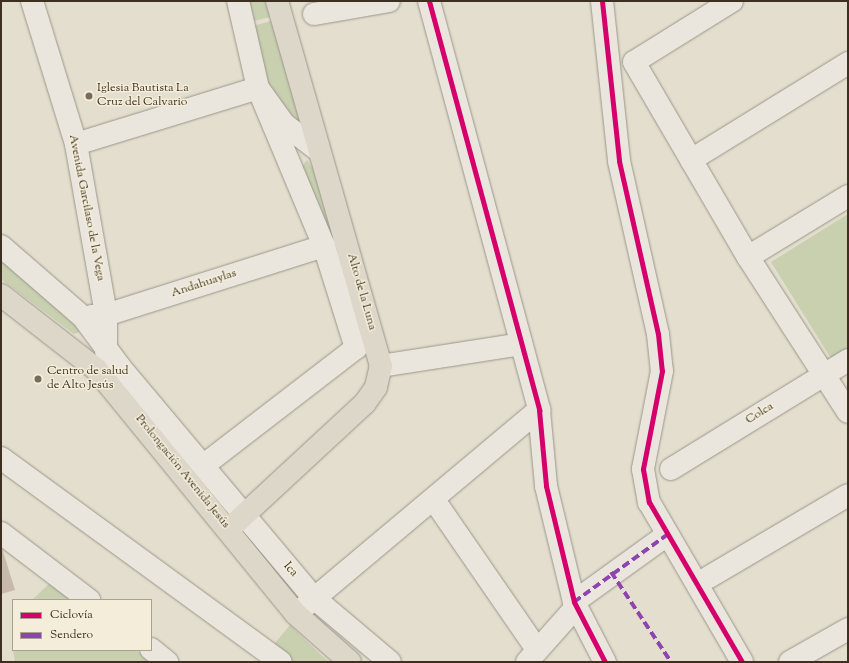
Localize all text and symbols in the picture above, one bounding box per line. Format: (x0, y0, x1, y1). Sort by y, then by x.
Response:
place label: Iglesia Bautista La Cruz del Calvario (97, 82, 189, 110)
marker: Iglesia Bautista La Cruz del Calvario (84, 91, 94, 101)
street label: Avenida Garcilaso de la Vega (65, 134, 107, 282)
street label: Alto de la Luna (343, 252, 379, 332)
street label: Andahuaylas (170, 267, 238, 301)
place label: Centro de salud de Alto Jesús (47, 365, 129, 393)
marker: Centro de salud de Alto Jesús (32, 373, 44, 385)
street label: Colca (743, 400, 777, 428)
street label: Prolongación Avenida Jesús (132, 412, 232, 532)
street label: Ica (280, 560, 300, 580)
legend (12, 599, 152, 651)
text: Ciclovía (50, 606, 93, 624)
text: Sendero (50, 626, 93, 644)

